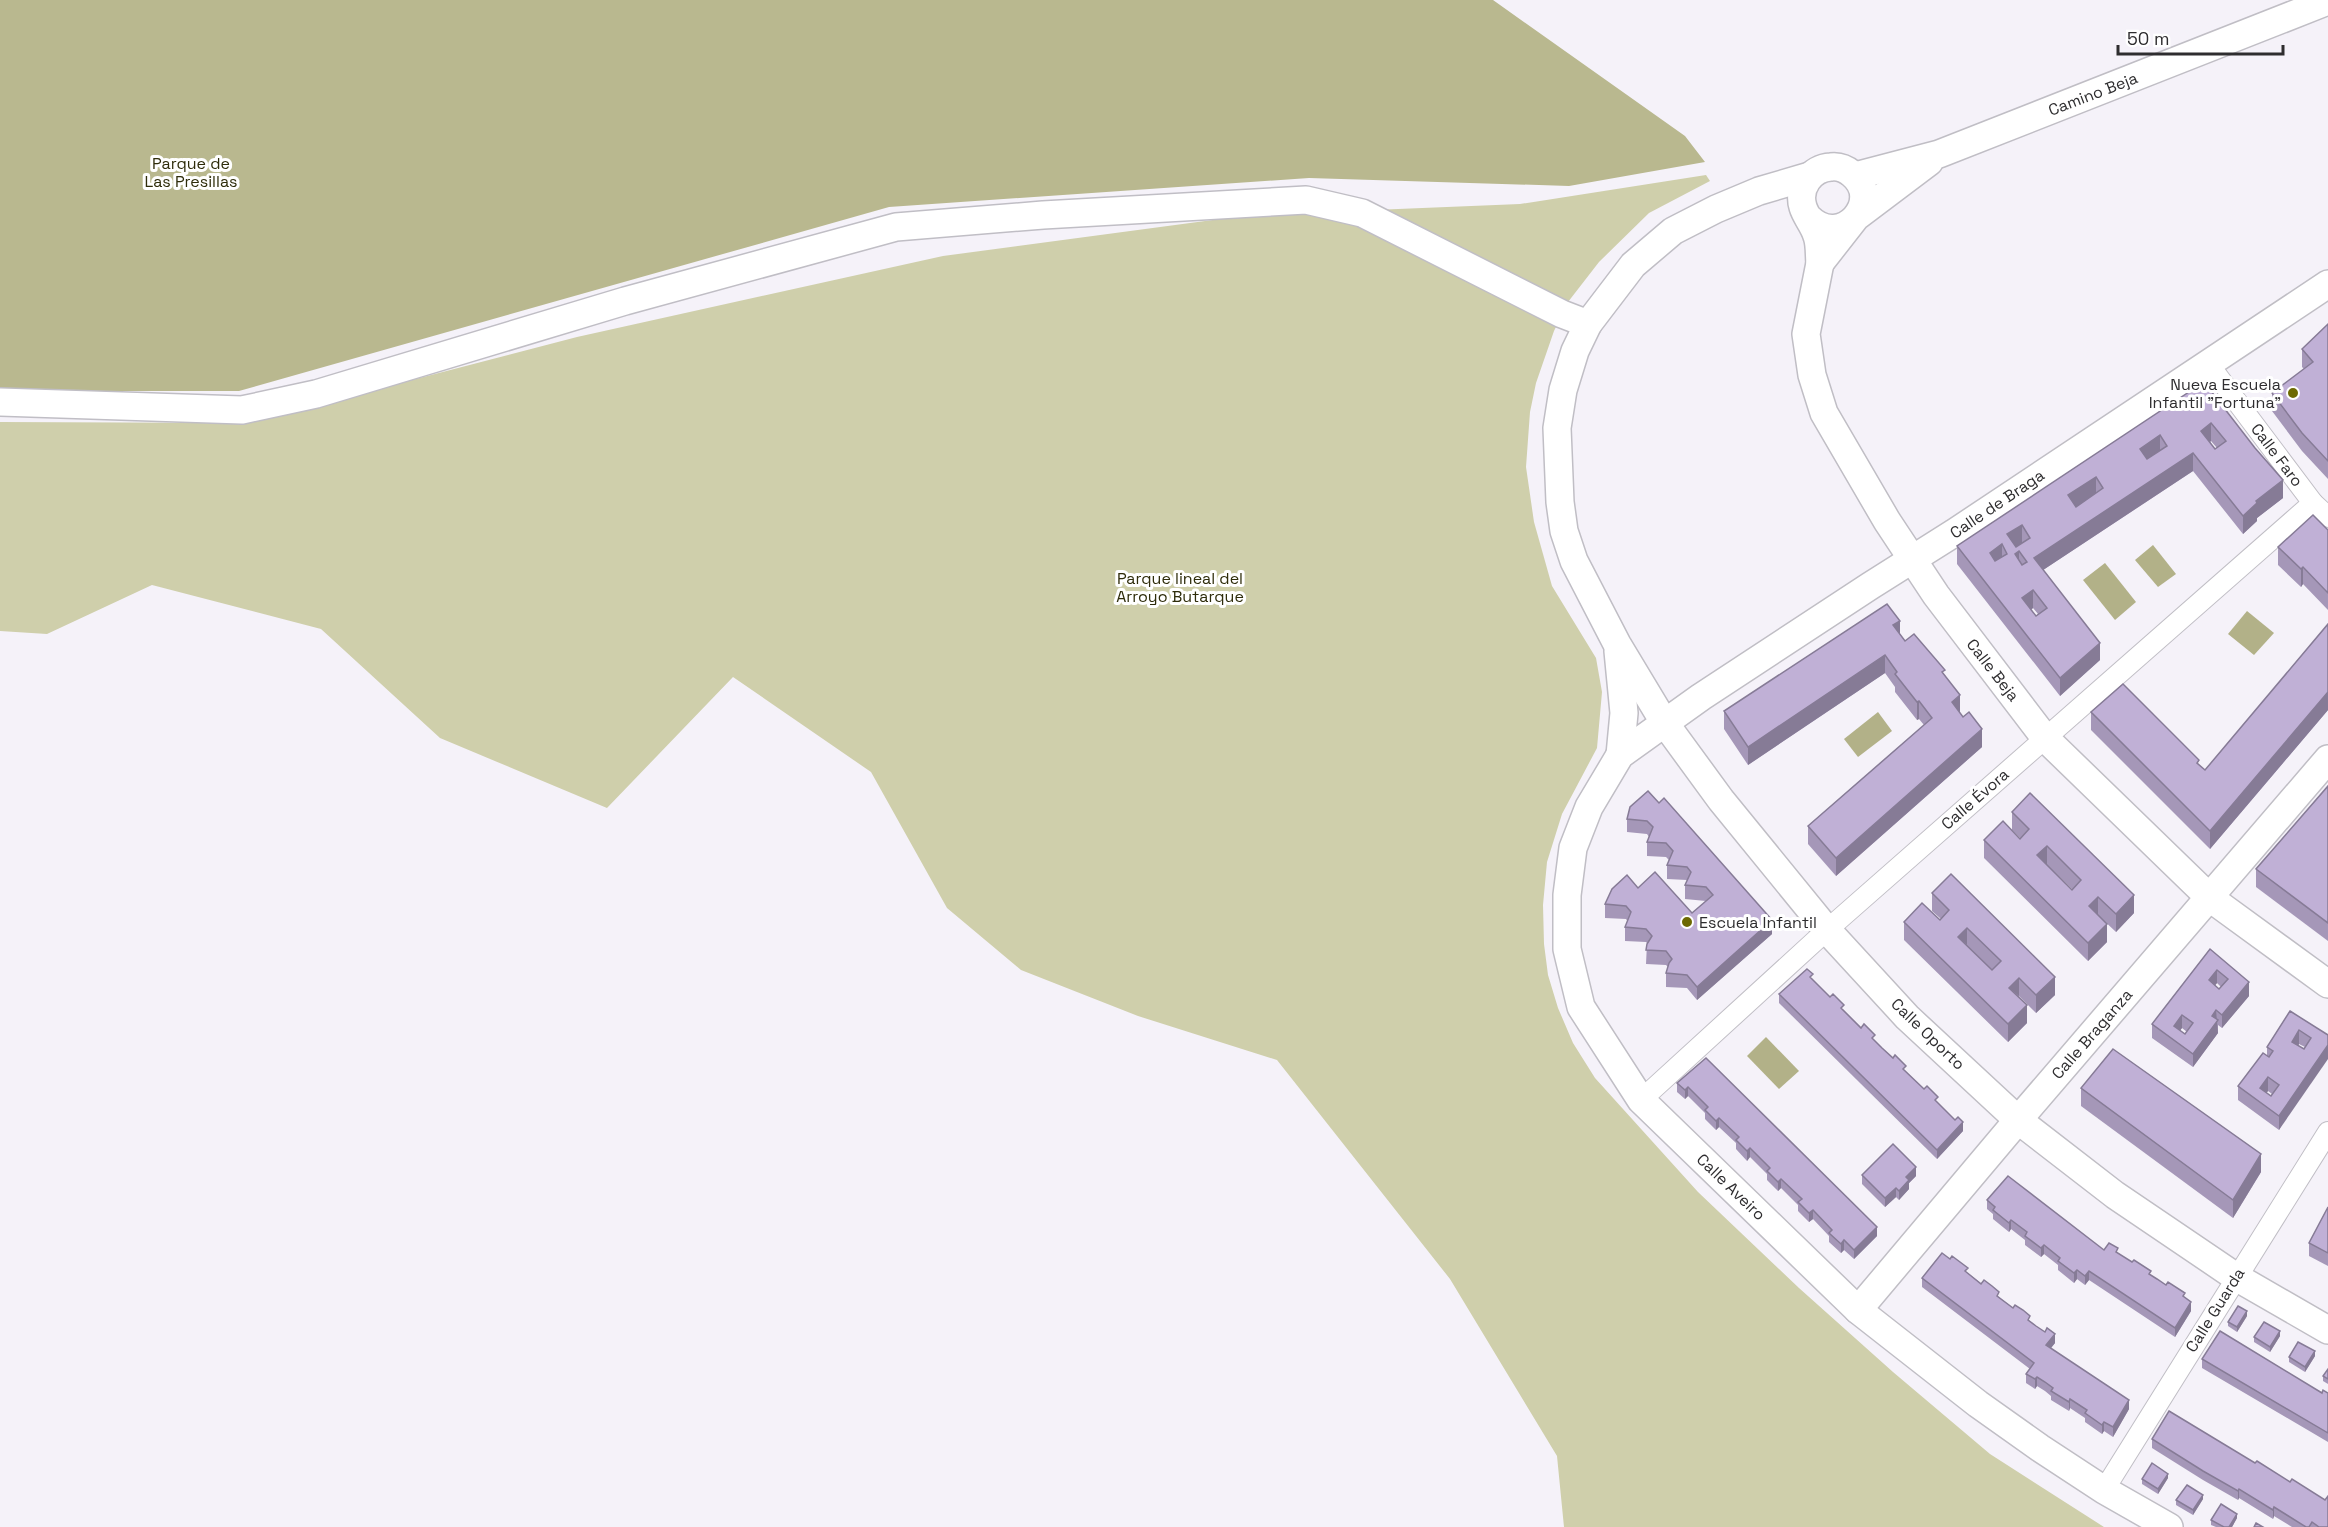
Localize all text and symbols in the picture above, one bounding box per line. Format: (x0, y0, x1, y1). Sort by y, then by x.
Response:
scale bar (2118, 18, 2283, 56)
text: 50 m (2127, 27, 2169, 50)
street label: Camino Beja (2045, 67, 2141, 121)
park label: Parque de Las Presillas (144, 153, 238, 192)
place label: Nueva Escuela Infantil "Fortuna" (2149, 374, 2281, 413)
marker: Nueva Escuela Infantil "Fortuna" (2286, 386, 2300, 400)
street label: Calle Faro (2246, 419, 2308, 491)
street label: Calle de Braga (1946, 465, 2048, 543)
park label: Parque lineal del Arroyo Butarque (1116, 568, 1244, 607)
street label: Calle Beja (1962, 634, 2024, 706)
street label: Calle Évora (1937, 764, 2013, 834)
place label: Escuela Infantil (1699, 912, 1817, 933)
marker: Escuela Infantil (1680, 915, 1694, 929)
street label: Calle Braganza (2047, 984, 2137, 1084)
street label: Calle Oporto (1887, 994, 1969, 1074)
street label: Calle Aveiro (1692, 1149, 1770, 1225)
street label: Calle Guarda (2181, 1264, 2249, 1356)

